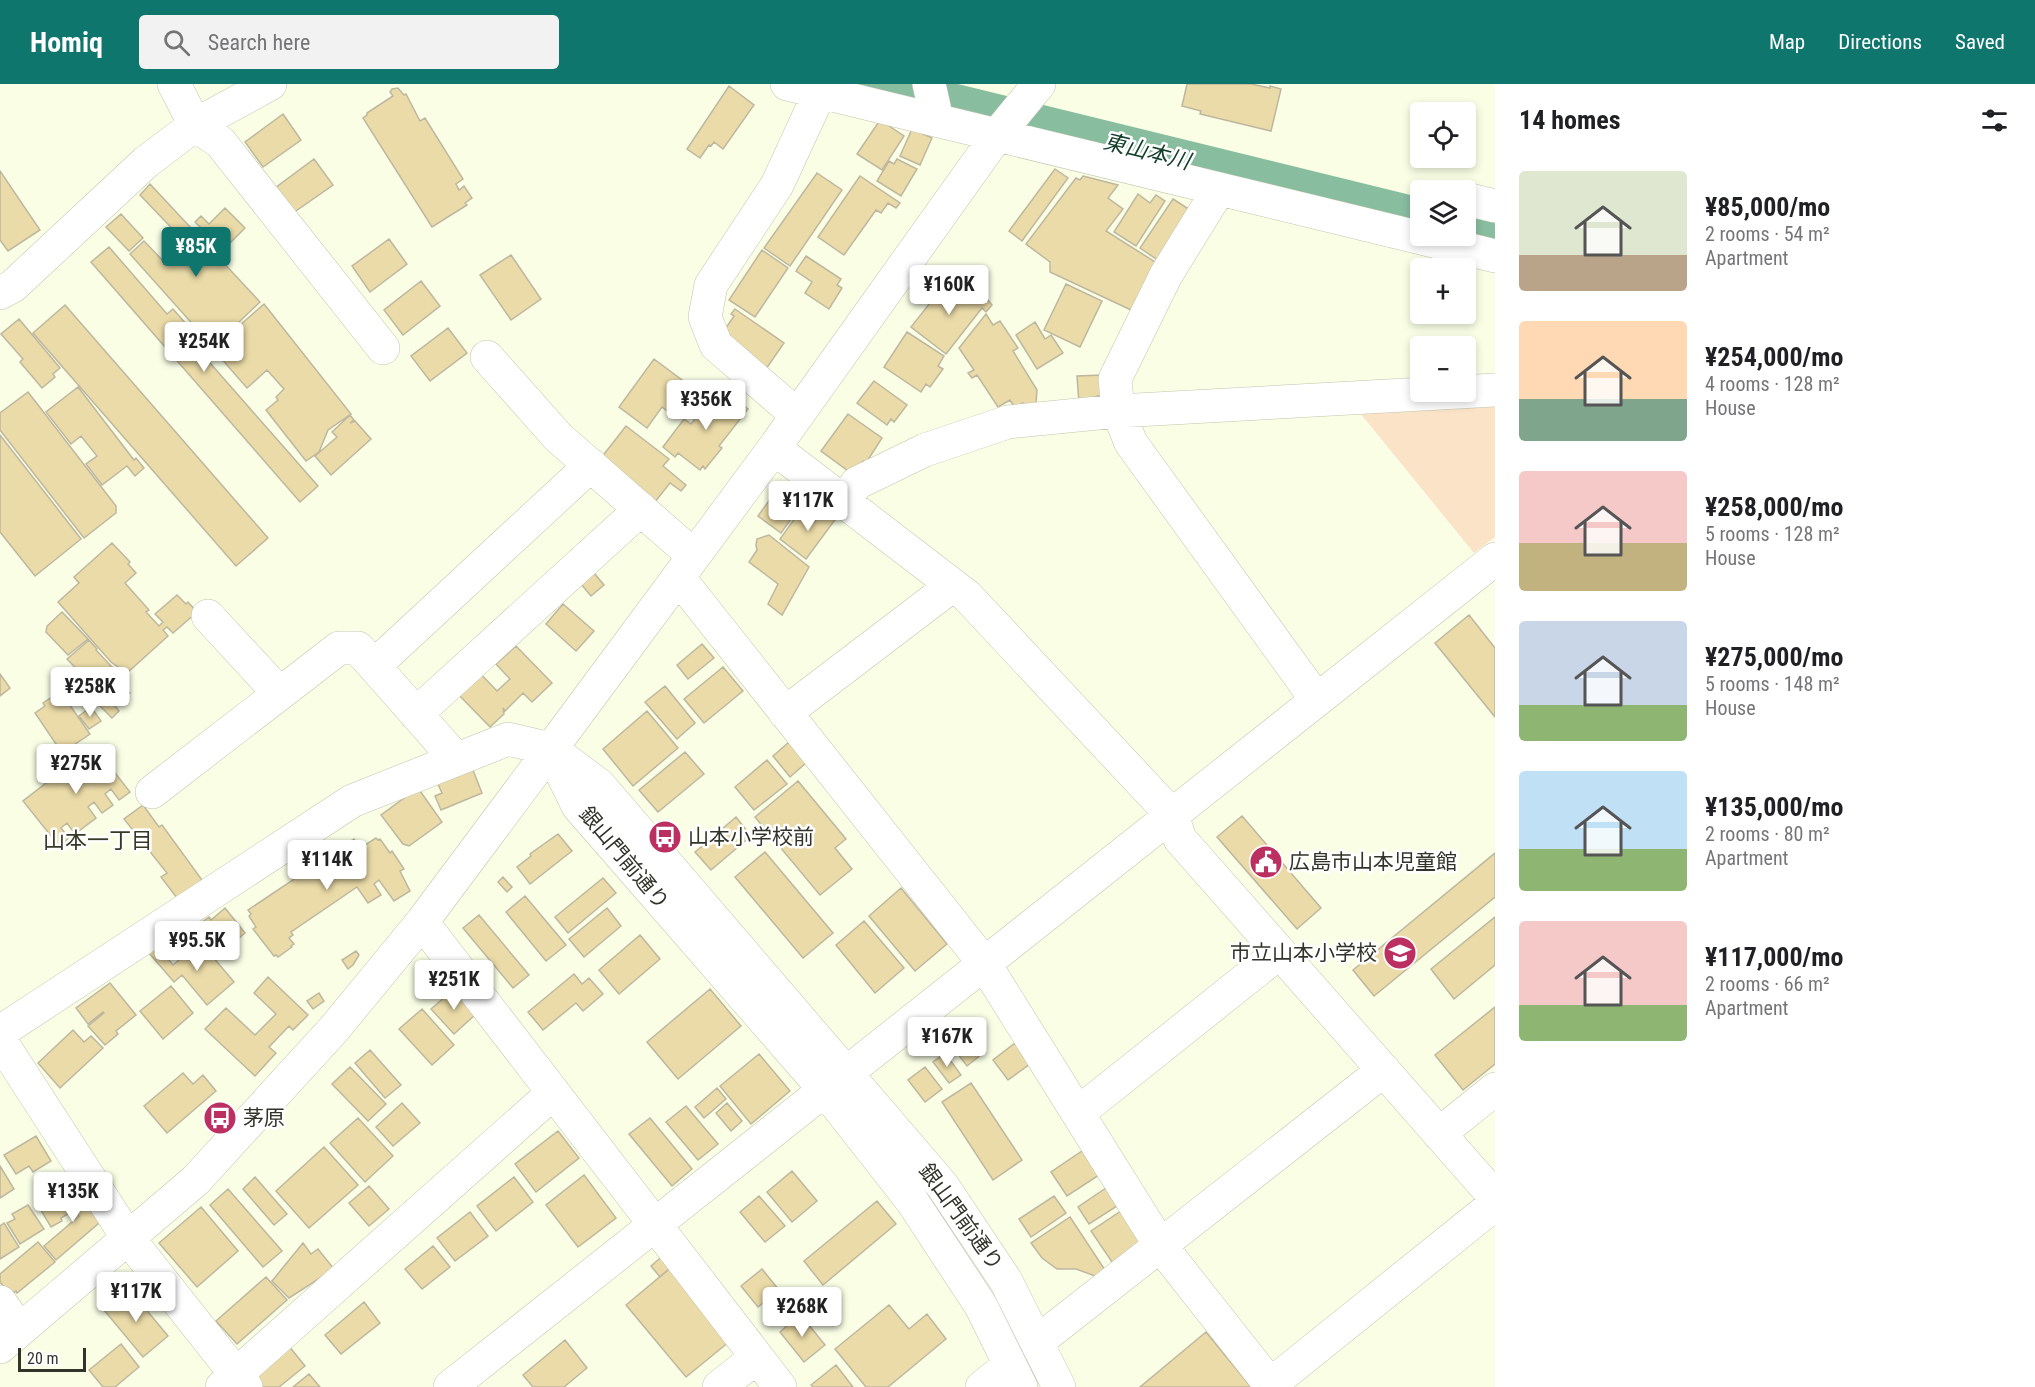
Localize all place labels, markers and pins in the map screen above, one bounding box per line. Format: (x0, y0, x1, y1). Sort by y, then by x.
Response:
pin: ¥85K (160, 227, 232, 278)
pin: ¥160K (907, 265, 991, 316)
pin: ¥254K (162, 322, 246, 373)
pin: ¥356K (664, 380, 748, 431)
pin: ¥117K (766, 481, 850, 532)
pin: ¥258K (48, 667, 132, 718)
pin: ¥275K (34, 744, 118, 795)
bus stop icon: 山本小学校前 (647, 819, 683, 855)
place label: 山本小学校前 (688, 825, 814, 849)
pin: ¥114K (285, 840, 369, 891)
public building icon: 広島市山本児童館 (1248, 844, 1284, 880)
place label: 広島市山本児童館 (1289, 850, 1457, 874)
pin: ¥95.5K (148, 921, 246, 972)
school or university icon: 市立山本小学校 (1382, 935, 1418, 971)
place label: 市立山本小学校 (1230, 941, 1377, 965)
pin: ¥251K (412, 960, 496, 1011)
pin: ¥167K (905, 1017, 989, 1068)
bus stop icon: 茅原 (202, 1100, 238, 1136)
place label: 茅原 (243, 1106, 285, 1130)
pin: ¥135K (31, 1172, 115, 1223)
pin: ¥117K (94, 1272, 178, 1323)
pin: ¥268K (760, 1287, 844, 1338)

